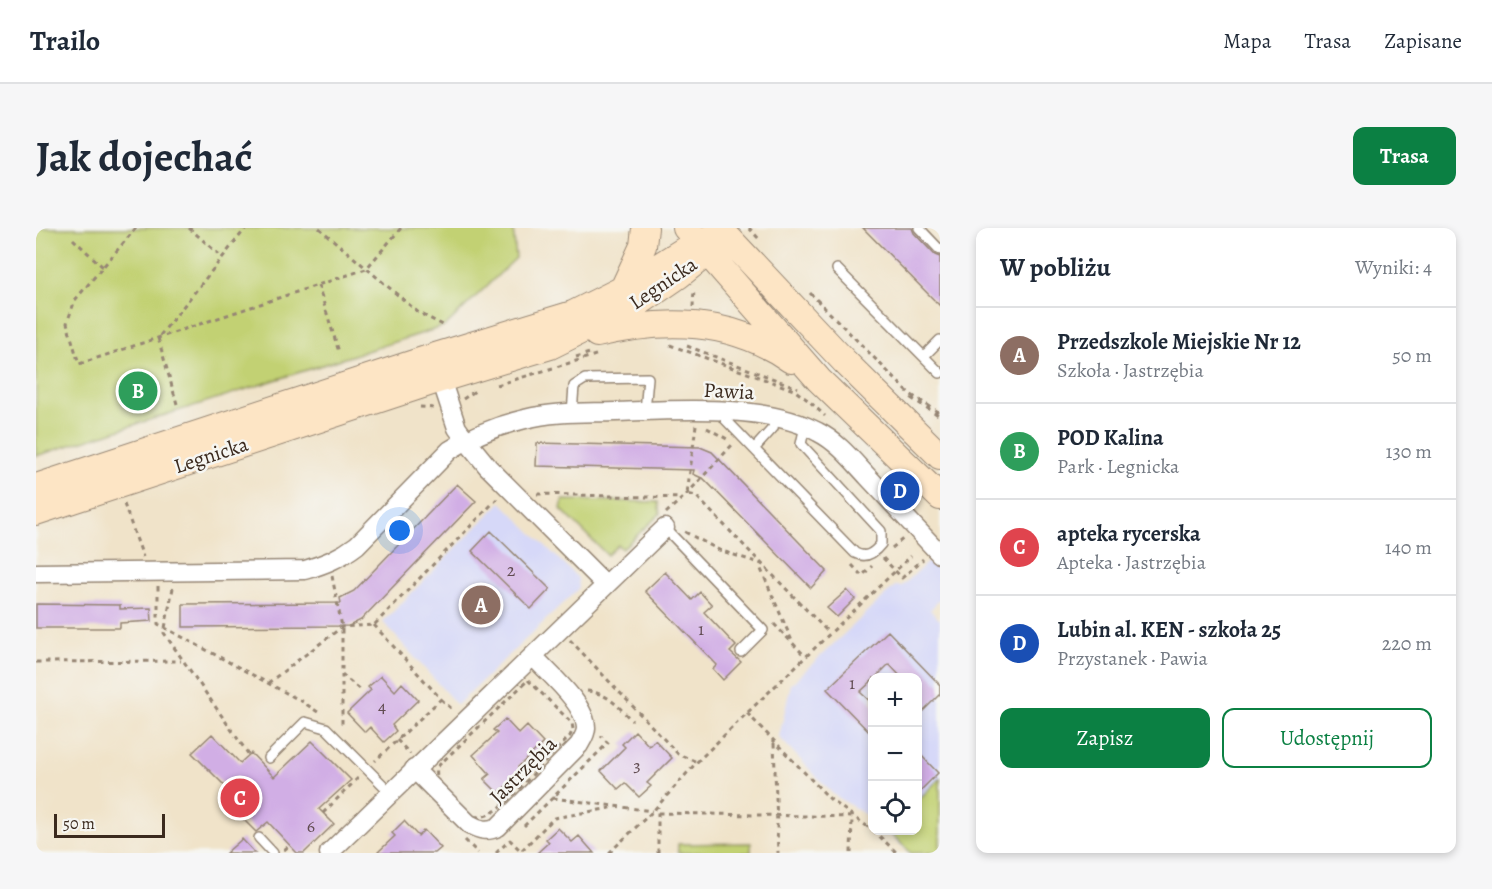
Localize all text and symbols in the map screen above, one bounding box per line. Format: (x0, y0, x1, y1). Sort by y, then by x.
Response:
text: Trailo (30, 22, 100, 60)
text: Mapa (1223, 27, 1271, 55)
text: Trasa (1304, 27, 1351, 55)
text: Zapisane (1384, 27, 1462, 55)
button: Trasa (1353, 127, 1456, 185)
text: Jak dojechać (36, 128, 253, 185)
street label: Legnicka (623, 250, 703, 316)
text: W pobliżu (1000, 250, 1111, 285)
text: Wyniki: 4 (1355, 254, 1432, 281)
text: Przedszkole Miejskie Nr 12 (1057, 327, 1301, 357)
text: A (1013, 342, 1026, 369)
text: 50 m (1392, 342, 1432, 369)
text: Szkoła · Jastrzębia (1057, 357, 1204, 384)
pin: B (118, 368, 158, 414)
street label: Pawia (703, 376, 755, 406)
text: POD Kalina (1057, 423, 1164, 453)
street label: Legnicka (170, 430, 252, 480)
text: B (1013, 438, 1026, 465)
text: 130 m (1386, 438, 1432, 465)
text: Park · Legnicka (1057, 453, 1179, 480)
pin: D (880, 468, 920, 514)
your location (385, 516, 414, 545)
text: apteka rycerska (1057, 519, 1201, 549)
text: C (1013, 534, 1026, 561)
text: 140 m (1385, 534, 1432, 561)
text: Apteka · Jastrzębia (1057, 549, 1206, 576)
house number: 2 (507, 558, 516, 582)
pin: A (462, 582, 500, 628)
text: Lubin al. KEN - szkoła 25 (1057, 615, 1281, 645)
house number: 1 (698, 617, 704, 641)
text: D (1013, 630, 1026, 657)
text: 220 m (1382, 630, 1432, 657)
text: Przystanek · Pawia (1057, 645, 1208, 672)
house number: 1 (849, 671, 855, 695)
map controls (868, 673, 922, 835)
button: + (868, 673, 922, 727)
house number: 4 (378, 694, 386, 718)
button: Zapisz (1000, 708, 1210, 768)
button: Udostępnij (1222, 708, 1432, 768)
button: − (868, 727, 922, 781)
street label: Jastrzębia (483, 730, 563, 810)
house number: 3 (633, 753, 641, 777)
pin: C (220, 776, 260, 820)
button: locate (868, 781, 922, 835)
scale bar (54, 811, 165, 838)
text: 50 m (63, 813, 95, 835)
house number: 6 (307, 814, 315, 838)

